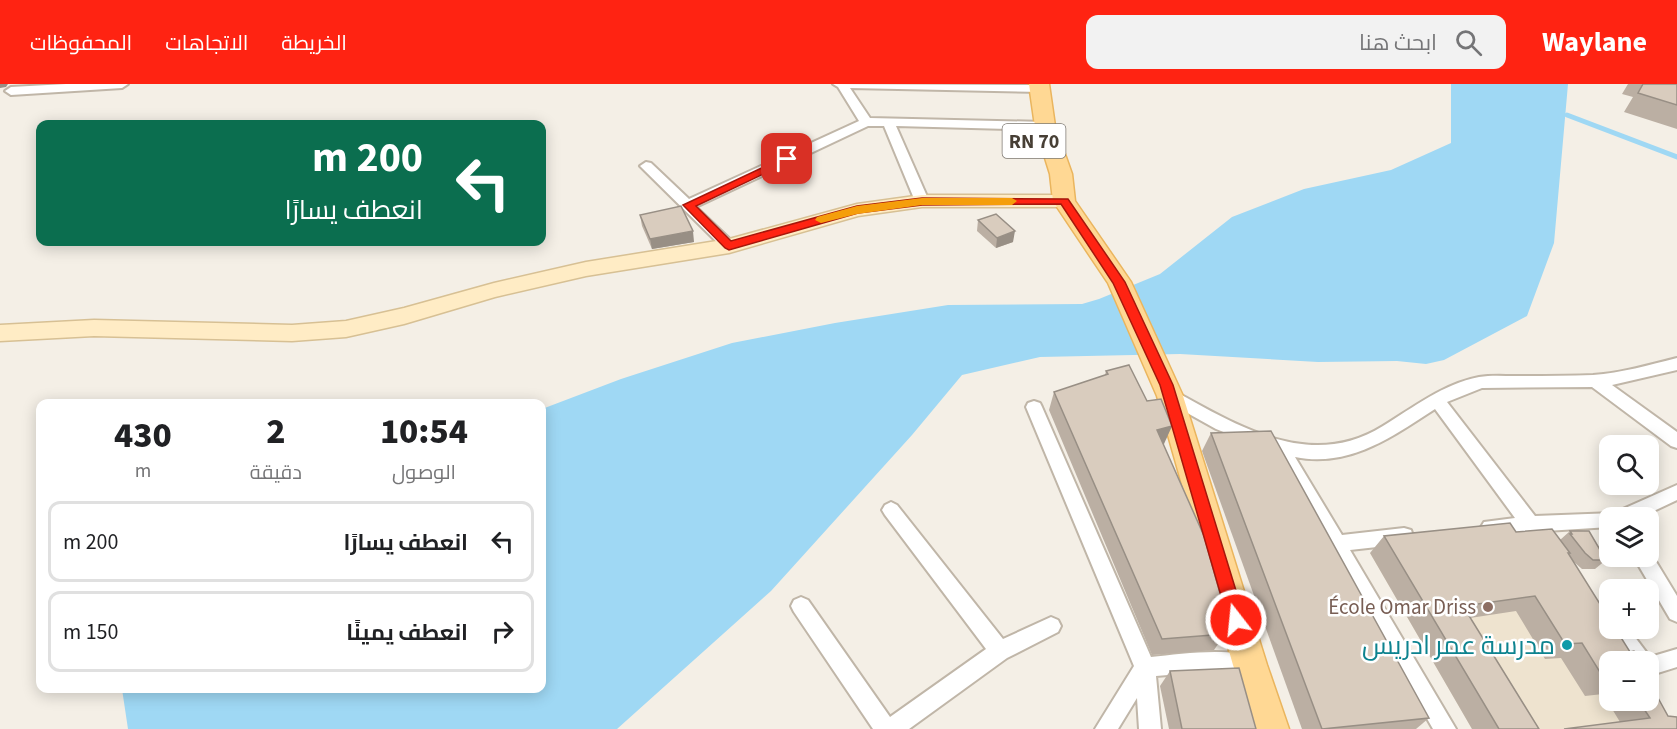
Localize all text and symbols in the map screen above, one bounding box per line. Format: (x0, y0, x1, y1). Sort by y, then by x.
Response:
search box (1086, 15, 1506, 69)
text: Waylane (1542, 22, 1647, 62)
icon: search (1452, 26, 1485, 59)
text: ابحث هنا (1359, 27, 1437, 59)
text: المحفوظات (30, 28, 132, 58)
text: الاتجاهات (165, 28, 248, 58)
text: الخريطة (281, 28, 347, 58)
road number: RN 70 (1002, 124, 1066, 158)
text: 200 m (312, 128, 423, 188)
pin (761, 133, 812, 184)
icon: arrive (770, 142, 803, 175)
icon: left (444, 144, 522, 222)
text: انعطف يسارًا (284, 191, 423, 230)
text: 2 (266, 406, 285, 457)
text: 10:54 (380, 406, 468, 457)
text: 430 (114, 410, 172, 461)
map controls (1599, 435, 1659, 711)
button: search (1599, 435, 1659, 495)
text: m (135, 457, 151, 485)
text: دقيقة (250, 459, 302, 487)
text: الوصول (392, 459, 456, 487)
button: layers (1599, 507, 1659, 567)
icon: left (486, 525, 519, 558)
text: 200 m (63, 526, 118, 558)
text: انعطف يسارًا (344, 527, 468, 559)
button: + (1599, 579, 1659, 639)
position arrow (1204, 588, 1268, 652)
place label: École Omar Driss (1328, 592, 1476, 622)
marker: École Omar Driss (1481, 600, 1495, 614)
icon: right (486, 615, 519, 648)
text: 150 m (63, 616, 118, 648)
text: انعطف يمينًا (346, 617, 468, 649)
place label: مدرسة عمر ادريس (1362, 627, 1555, 664)
marker: مدرسة عمر ادريس (1560, 638, 1574, 652)
button: − (1599, 651, 1659, 711)

